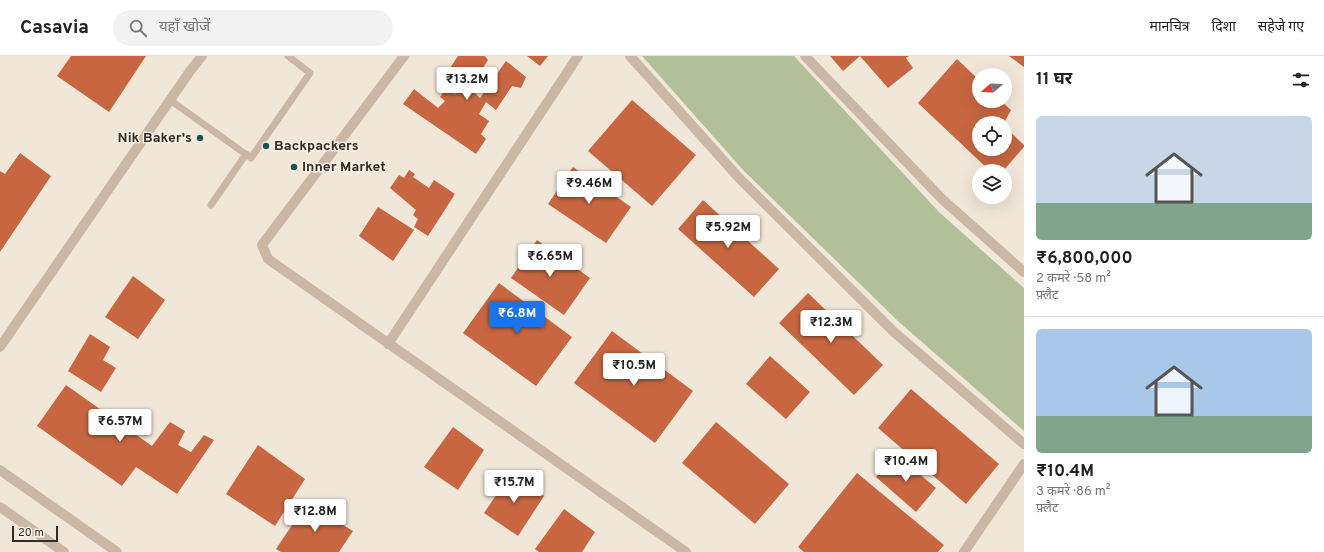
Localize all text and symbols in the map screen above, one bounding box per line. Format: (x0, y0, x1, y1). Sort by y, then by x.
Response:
search box (113, 10, 393, 46)
text: Casavia (20, 16, 89, 40)
icon: search (127, 17, 149, 39)
text: यहाँ खोजें (159, 18, 210, 37)
text: मानचित्र (1150, 19, 1190, 36)
text: दिशा (1212, 19, 1236, 36)
text: सहेजे गए (1258, 19, 1304, 36)
pin: ₹13.2M (434, 67, 500, 101)
north arrow (972, 68, 1012, 108)
map controls (972, 68, 1012, 204)
text: 11 घर (1036, 69, 1072, 91)
icon: filters (1290, 69, 1312, 91)
text: ₹13.2M (446, 72, 488, 88)
button: locate (972, 116, 1012, 156)
place label: Nik Baker's (118, 130, 192, 147)
marker: Nik Baker's (195, 133, 205, 143)
place label: Backpackers (274, 138, 359, 155)
marker: Backpackers (261, 141, 271, 151)
icon: home (1138, 142, 1210, 214)
place label: Inner Market (302, 159, 386, 176)
marker: Inner Market (289, 162, 299, 172)
button: layers (972, 164, 1012, 204)
pin: ₹9.46M (556, 171, 622, 205)
text: ₹9.46M (566, 176, 612, 192)
pin: ₹5.92M (695, 215, 761, 249)
text: ₹5.92M (705, 220, 751, 236)
pin: ₹6.65M (517, 244, 583, 278)
text: ₹6,800,000 (1036, 248, 1133, 270)
text: ₹6.65M (527, 249, 573, 265)
text: 2 कमरे · 58 m² (1036, 271, 1111, 287)
text: फ़्लैट (1036, 288, 1059, 304)
pin: ₹6.8M (489, 301, 545, 335)
text: ₹6.8M (498, 306, 536, 322)
pin: ₹12.3M (798, 310, 864, 344)
text: ₹12.3M (809, 315, 853, 331)
pin: ₹10.5M (601, 353, 667, 387)
icon: home (1138, 355, 1210, 427)
text: ₹10.5M (612, 358, 656, 374)
pin: ₹6.57M (87, 409, 153, 443)
text: ₹6.57M (97, 414, 143, 430)
pin: ₹10.4M (873, 449, 939, 483)
text: ₹10.4M (884, 454, 928, 470)
text: ₹10.4M (1036, 461, 1094, 483)
pin: ₹15.7M (481, 470, 547, 504)
text: ₹15.7M (493, 475, 535, 491)
text: 3 कमरे · 86 m² (1036, 484, 1111, 500)
pin: ₹12.8M (282, 499, 348, 533)
text: फ़्लैट (1036, 501, 1059, 517)
text: ₹12.8M (293, 504, 337, 520)
scale bar (12, 524, 58, 543)
text: 20 m (18, 526, 44, 540)

